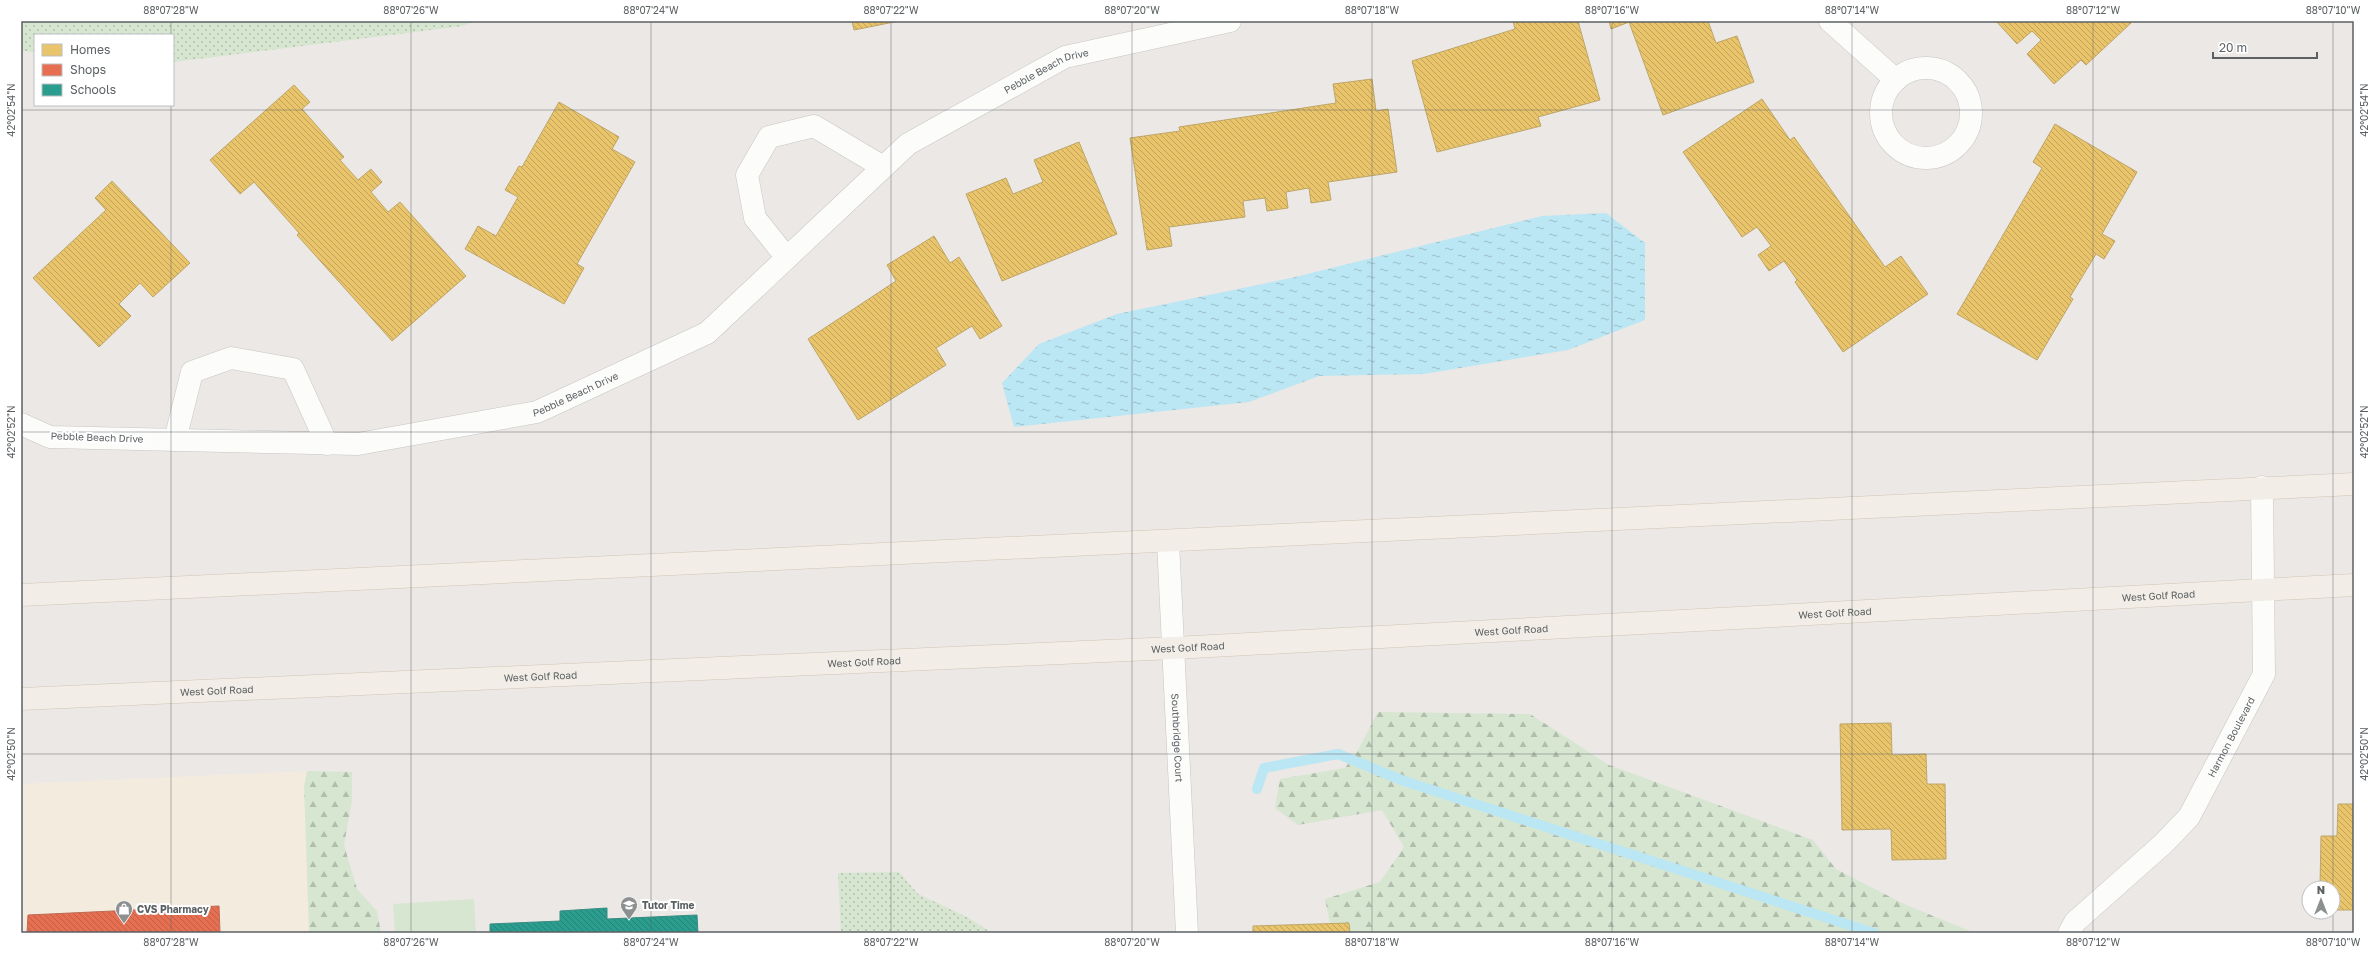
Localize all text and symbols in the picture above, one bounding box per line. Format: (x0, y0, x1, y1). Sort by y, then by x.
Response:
text: 88°07'28"W (143, 4, 199, 16)
text: 88°07'26"W (383, 4, 439, 16)
text: 88°07'24"W (623, 4, 679, 16)
text: 88°07'22"W (863, 4, 919, 16)
text: 88°07'20"W (1104, 4, 1160, 16)
text: 88°07'18"W (1345, 4, 1400, 16)
text: 88°07'16"W (1585, 4, 1640, 16)
text: 88°07'14"W (1825, 4, 1880, 16)
text: 88°07'12"W (2066, 4, 2120, 16)
text: 88°07'10"W (2306, 4, 2361, 16)
legend (34, 34, 174, 106)
scale bar (2213, 34, 2317, 60)
text: 20 m (2219, 40, 2247, 55)
text: Homes (70, 42, 110, 57)
street label: Pebble Beach Drive (1002, 46, 1090, 96)
text: Shops (70, 62, 106, 77)
text: Schools (70, 82, 116, 97)
text: 42°02'54"N (5, 83, 17, 137)
text: 42°02'54"N (2358, 83, 2370, 137)
street label: Pebble Beach Drive (532, 369, 620, 419)
text: 42°02'52"N (5, 405, 17, 459)
text: 42°02'52"N (2358, 405, 2370, 459)
street label: Pebble Beach Drive (50, 429, 144, 445)
street label: West Golf Road (2121, 587, 2196, 603)
street label: West Golf Road (1798, 605, 1872, 621)
street label: West Golf Road (1474, 622, 1548, 638)
street label: West Golf Road (1151, 639, 1225, 655)
street label: West Golf Road (827, 654, 901, 669)
street label: West Golf Road (503, 668, 578, 684)
street label: West Golf Road (180, 683, 254, 698)
street label: Southbridge Court (1169, 693, 1186, 783)
street label: Harmon Boulevard (2205, 695, 2257, 779)
text: 42°02'50"N (5, 727, 17, 781)
text: 42°02'50"N (2358, 727, 2370, 781)
north arrow (2301, 880, 2341, 920)
text: N (2317, 883, 2325, 896)
school or university icon: Tutor Time (619, 895, 639, 920)
shop icon: CVS Pharmacy (114, 899, 134, 924)
place label: Tutor Time (642, 899, 694, 911)
place label: CVS Pharmacy (137, 903, 209, 915)
text: 88°07'28"W (143, 936, 199, 948)
text: 88°07'26"W (383, 936, 439, 948)
text: 88°07'24"W (623, 936, 679, 948)
text: 88°07'22"W (863, 936, 919, 948)
text: 88°07'20"W (1104, 936, 1160, 948)
text: 88°07'18"W (1345, 936, 1400, 948)
text: 88°07'16"W (1585, 936, 1640, 948)
text: 88°07'14"W (1825, 936, 1880, 948)
text: 88°07'12"W (2066, 936, 2120, 948)
text: 88°07'10"W (2306, 936, 2361, 948)

